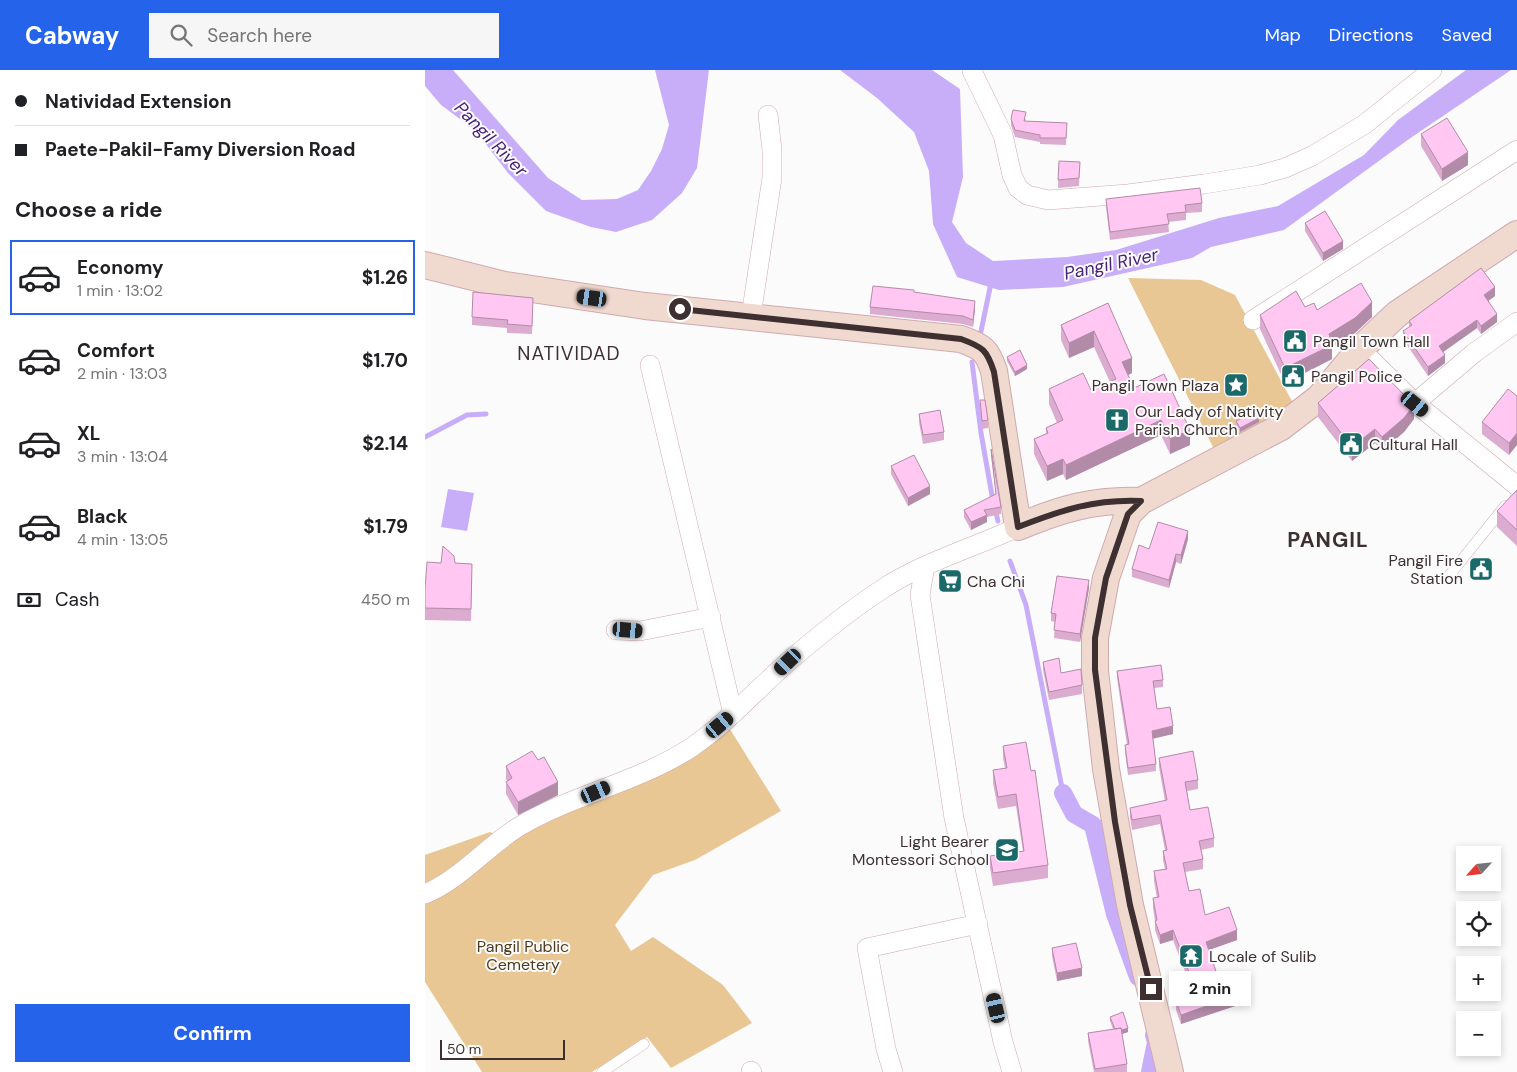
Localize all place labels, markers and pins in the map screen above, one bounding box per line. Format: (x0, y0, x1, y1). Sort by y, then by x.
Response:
public building icon: Pangil Town Hall (1282, 328, 1308, 354)
place label: Pangil Town Hall (1313, 331, 1430, 352)
public building icon: Pangil Police (1280, 363, 1306, 389)
place label: Pangil Police (1311, 366, 1402, 387)
place icon: Pangil Town Plaza (1223, 372, 1249, 398)
place label: Pangil Town Plaza (1092, 375, 1219, 396)
place label: Our Lady of Nativity Parish Church (1135, 401, 1283, 440)
church icon: Our Lady of Nativity Parish Church (1104, 407, 1130, 433)
public building icon: Cultural Hall (1338, 431, 1364, 457)
place label: Cultural Hall (1369, 434, 1458, 455)
place label: Pangil Fire Station (1389, 550, 1463, 589)
public building icon: Pangil Fire Station (1468, 556, 1494, 582)
supermarket icon: Cha Chi (937, 568, 963, 594)
place label: Cha Chi (967, 571, 1025, 592)
place label: Light Bearer Montessori School (852, 831, 989, 870)
school or university icon: Light Bearer Montessori School (994, 837, 1020, 863)
temple icon: Locale of Sulib (1178, 943, 1204, 969)
place label: Locale of Sulib (1209, 946, 1316, 967)

